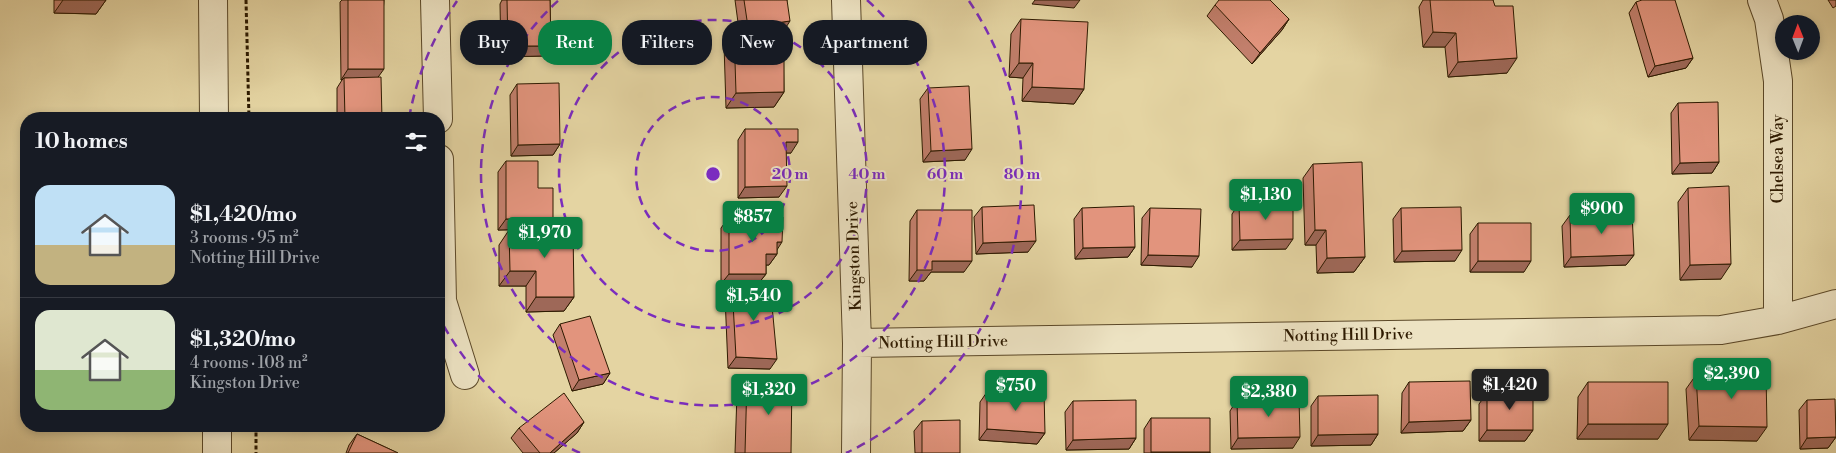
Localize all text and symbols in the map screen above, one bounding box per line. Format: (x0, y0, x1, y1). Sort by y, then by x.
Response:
north arrow (1775, 15, 1820, 60)
map controls (1775, 15, 1820, 60)
chip: Buy (460, 20, 528, 65)
chip: Rent (538, 20, 612, 65)
chip: Filters (622, 20, 712, 65)
chip: New (722, 20, 793, 65)
chip: Apartment (803, 20, 927, 65)
street label: Chelsea Way (1768, 114, 1788, 204)
icon: filters (402, 128, 430, 156)
text: 10 homes (35, 129, 128, 155)
centre of rings (704, 165, 722, 183)
text: 20 m (772, 165, 809, 184)
text: 40 m (848, 165, 886, 184)
text: 60 m (927, 165, 964, 184)
text: 80 m (1004, 165, 1041, 184)
pin: $1,130 (1225, 178, 1307, 221)
text: $1,130 (1240, 185, 1292, 205)
pin: $900 (1572, 192, 1632, 235)
text: $900 (1581, 199, 1623, 219)
pin: $857 (723, 200, 783, 243)
street label: Kingston Drive (842, 201, 866, 311)
text: $1,420/mo (190, 202, 297, 228)
icon: home (75, 205, 135, 265)
text: $857 (734, 207, 772, 227)
pin: $1,970 (504, 216, 586, 259)
text: $1,970 (519, 223, 571, 243)
text: 3 rooms · 95 m² (190, 228, 299, 248)
text: Notting Hill Drive (190, 248, 320, 268)
pin: $1,540 (713, 280, 795, 322)
text: $1,540 (727, 286, 781, 306)
street label: Notting Hill Drive (1283, 324, 1413, 346)
text: $1,320/mo (190, 327, 296, 353)
icon: home (75, 330, 135, 390)
street label: Notting Hill Drive (878, 331, 1008, 353)
text: 4 rooms · 108 m² (190, 353, 308, 373)
pin: $2,390 (1691, 358, 1773, 400)
text: $2,390 (1704, 364, 1760, 384)
pin: $1,420 (1469, 368, 1551, 411)
pin: $750 (986, 370, 1046, 412)
text: Kingston Drive (190, 373, 300, 393)
pin: $1,320 (728, 374, 810, 416)
text: $1,420 (1483, 375, 1537, 395)
text: $750 (996, 376, 1036, 396)
pin: $2,380 (1228, 376, 1310, 418)
text: $1,320 (742, 380, 796, 400)
text: $2,380 (1241, 382, 1297, 402)

